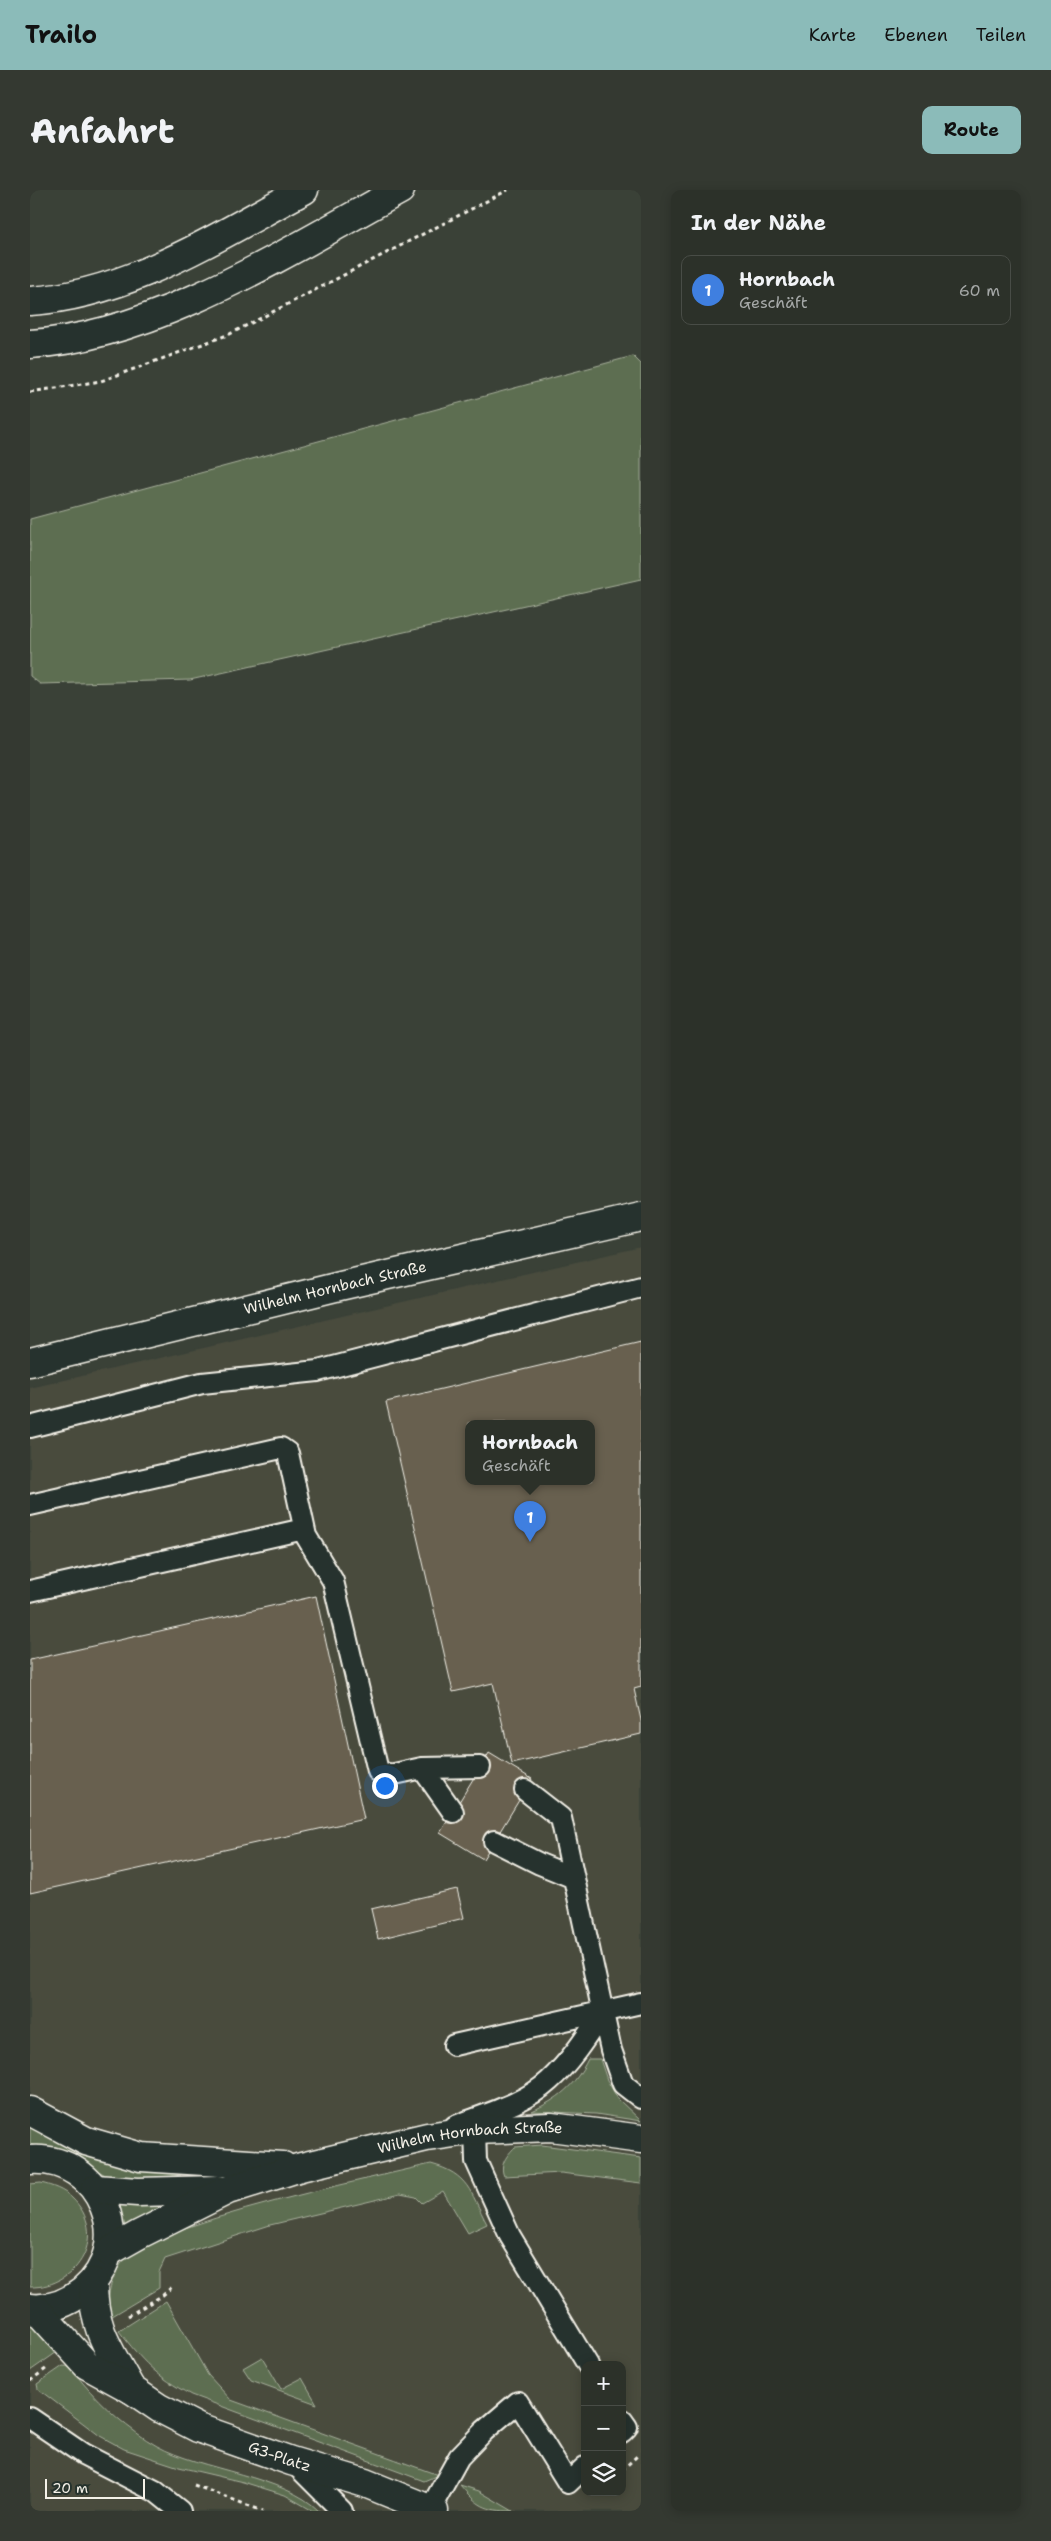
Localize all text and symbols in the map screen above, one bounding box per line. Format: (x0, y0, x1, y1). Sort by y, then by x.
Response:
text: Trailo (25, 19, 97, 51)
text: Karte (809, 23, 856, 47)
text: Ebenen (884, 23, 948, 47)
text: Teilen (976, 23, 1026, 47)
button: Route (922, 106, 1021, 154)
text: Anfahrt (30, 107, 174, 154)
text: In der Nähe (691, 209, 826, 237)
text: Hornbach (739, 267, 835, 292)
text: 1 (704, 280, 712, 301)
text: 60 m (959, 280, 1000, 301)
text: Geschäft (739, 292, 808, 313)
street label: Wilhelm Hornbach Straße (242, 1257, 428, 1319)
popup (465, 1420, 595, 1485)
text: Hornbach (482, 1430, 578, 1455)
text: Geschäft (482, 1455, 551, 1476)
pin: 1 (514, 1501, 546, 1542)
your location (372, 1773, 398, 1799)
street label: Wilhelm Hornbach Straße (375, 2117, 564, 2158)
map controls (581, 2361, 626, 2496)
button: + (581, 2361, 626, 2406)
button: − (581, 2406, 626, 2451)
street label: G3-Platz (246, 2437, 313, 2476)
button: layers (581, 2451, 626, 2496)
scale bar (45, 2476, 145, 2499)
text: 20 m (52, 2479, 88, 2497)

